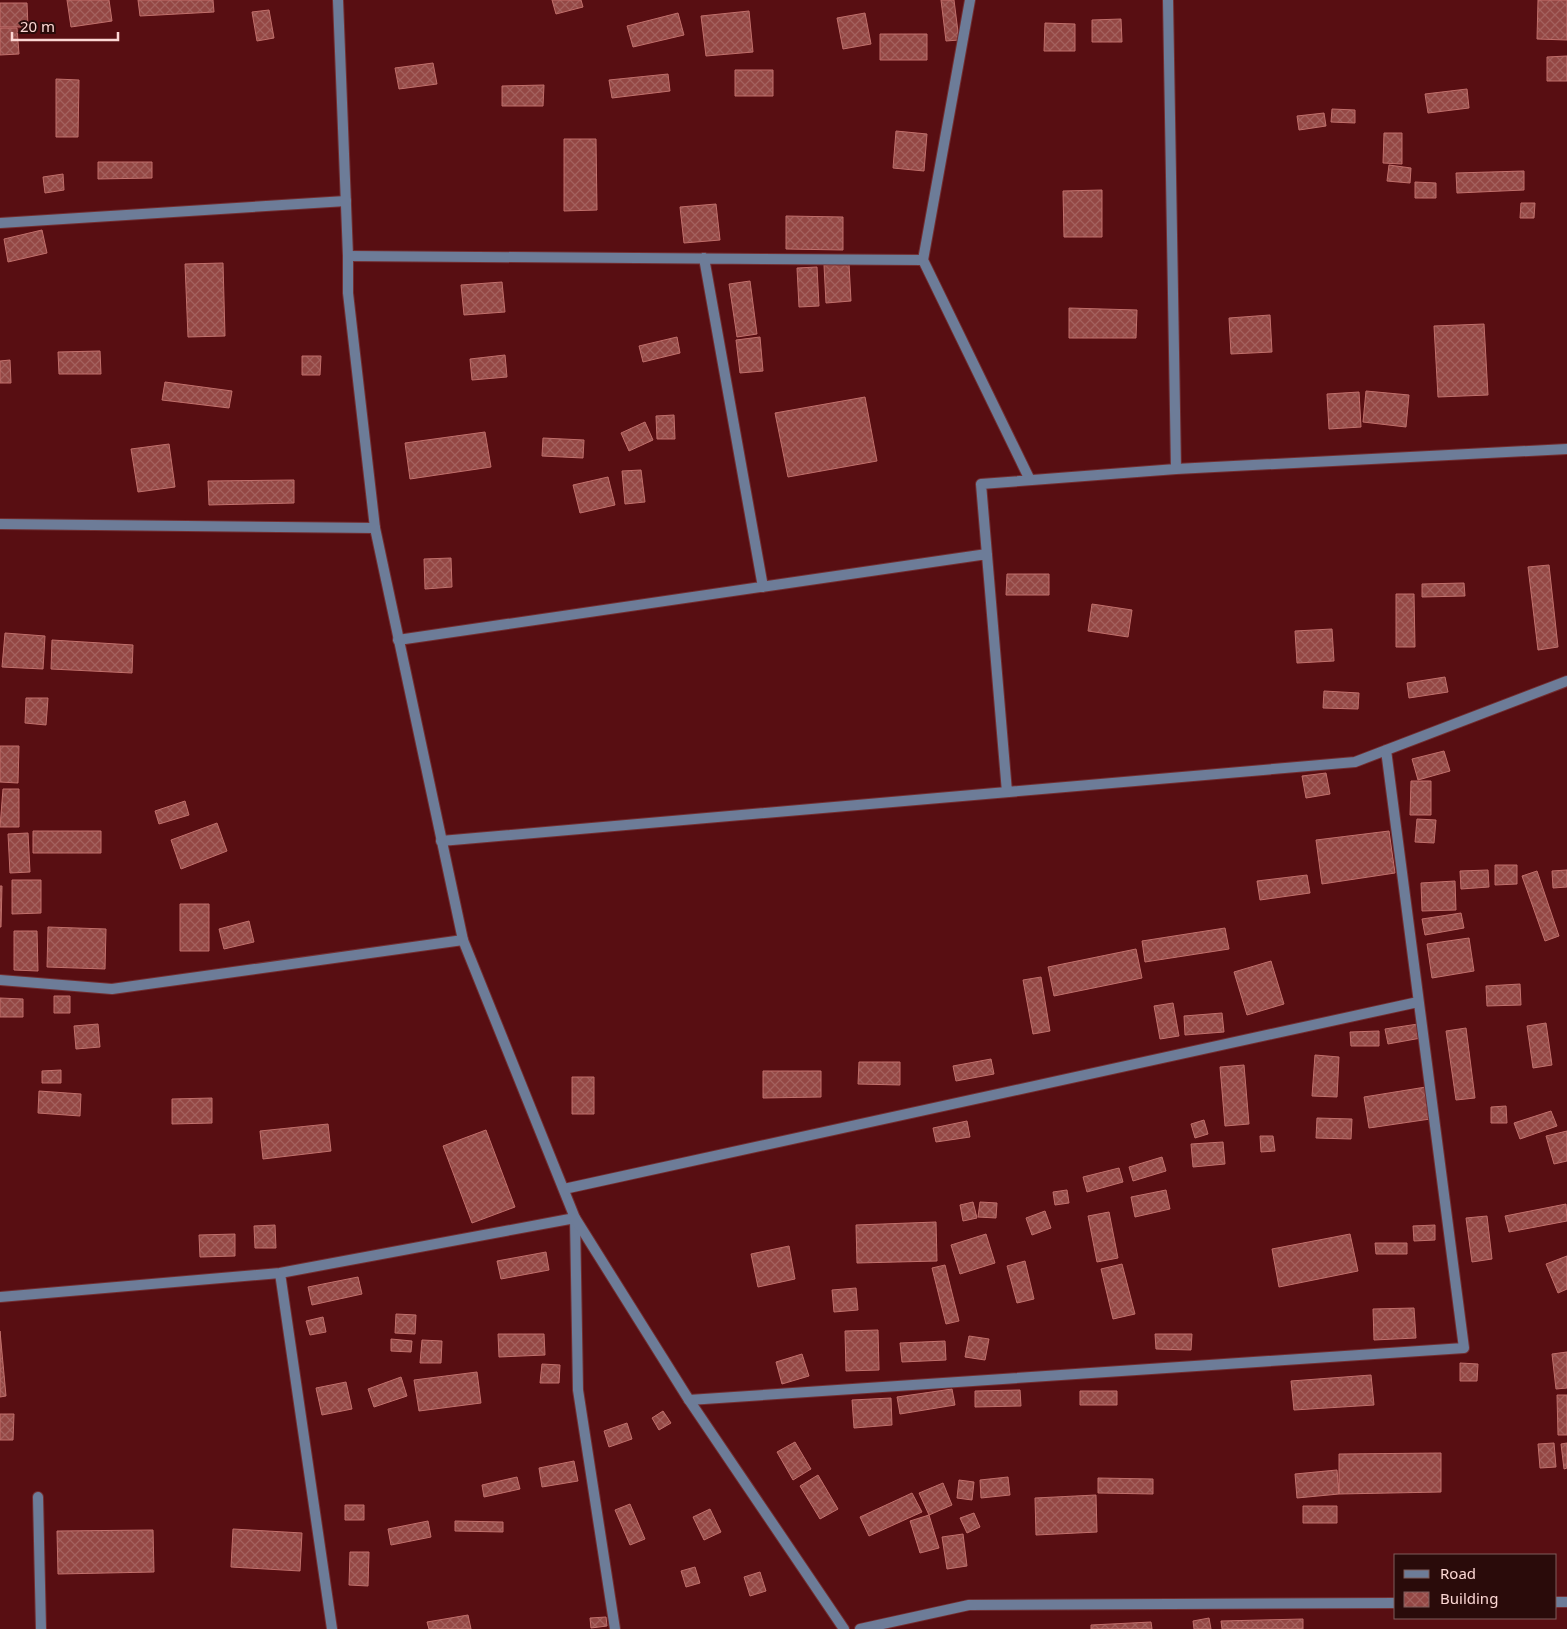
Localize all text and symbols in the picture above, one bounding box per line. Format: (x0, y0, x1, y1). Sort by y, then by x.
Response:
scale bar (12, 10, 119, 42)
text: 20 m (20, 16, 55, 36)
legend (1394, 1554, 1557, 1619)
text: Road (1440, 1563, 1476, 1583)
text: Building (1440, 1588, 1498, 1608)

